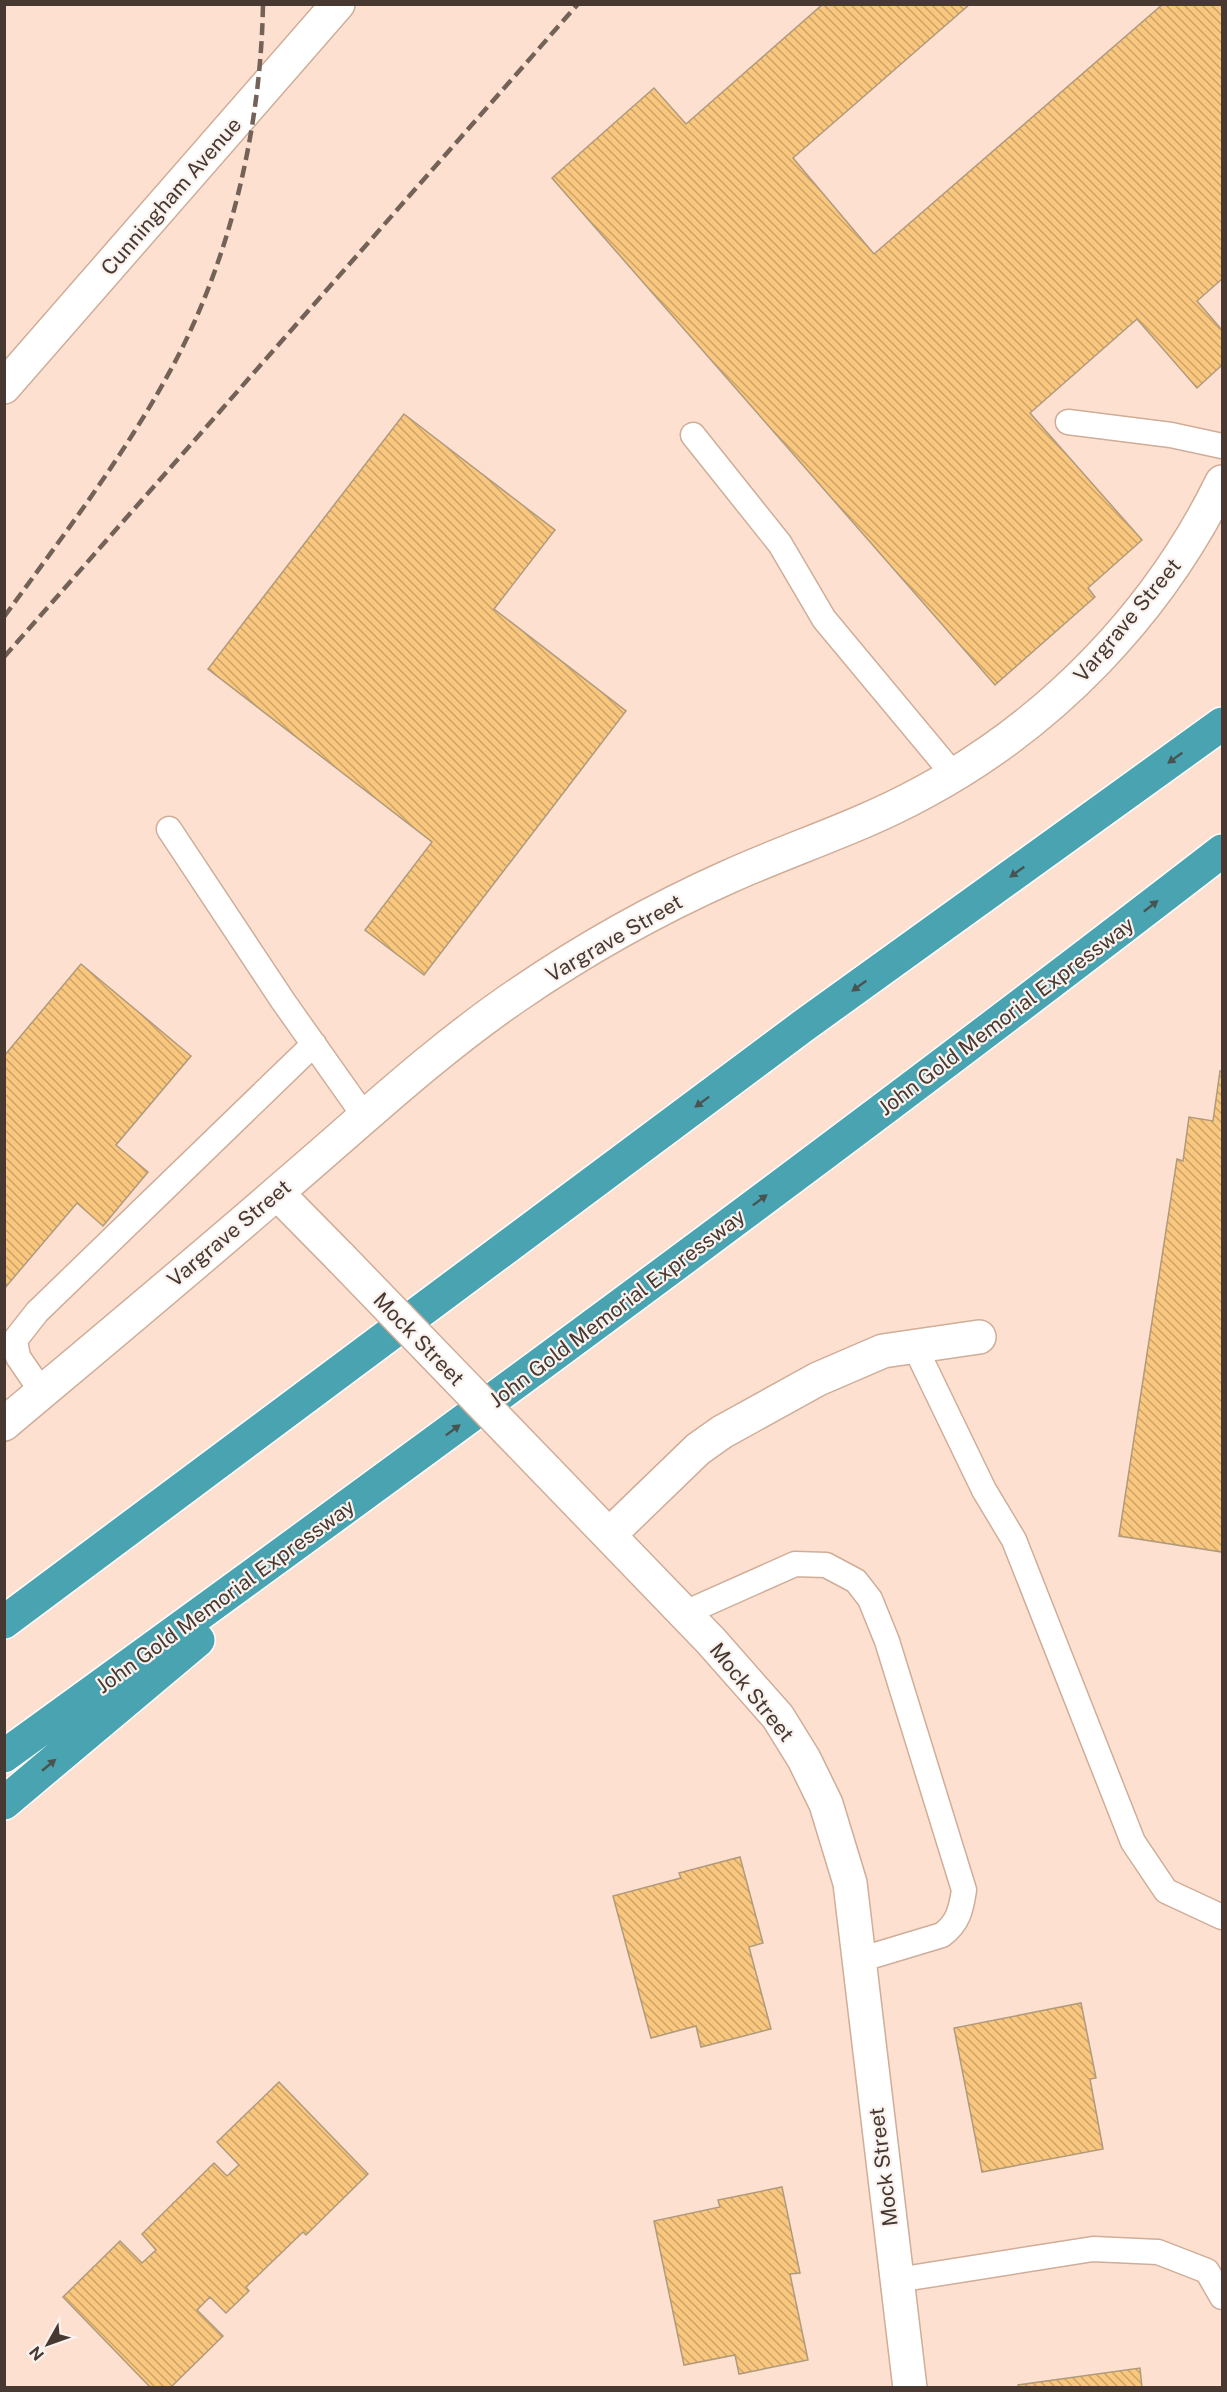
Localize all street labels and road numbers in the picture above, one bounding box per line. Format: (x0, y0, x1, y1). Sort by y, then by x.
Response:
street label: Cunningham Avenue (96, 112, 246, 280)
street label: Vargrave Street (1068, 553, 1186, 687)
street label: Vargrave Street (541, 889, 687, 987)
street label: John Gold Memorial Expressway (873, 912, 1139, 1120)
street label: Vargrave Street (162, 1174, 296, 1292)
street label: John Gold Memorial Expressway (484, 1204, 750, 1412)
street label: Mock Street (368, 1287, 470, 1391)
street label: John Gold Memorial Expressway (91, 1494, 359, 1698)
street label: Mock Street (705, 1638, 799, 1746)
street label: Mock Street (863, 2106, 903, 2228)

